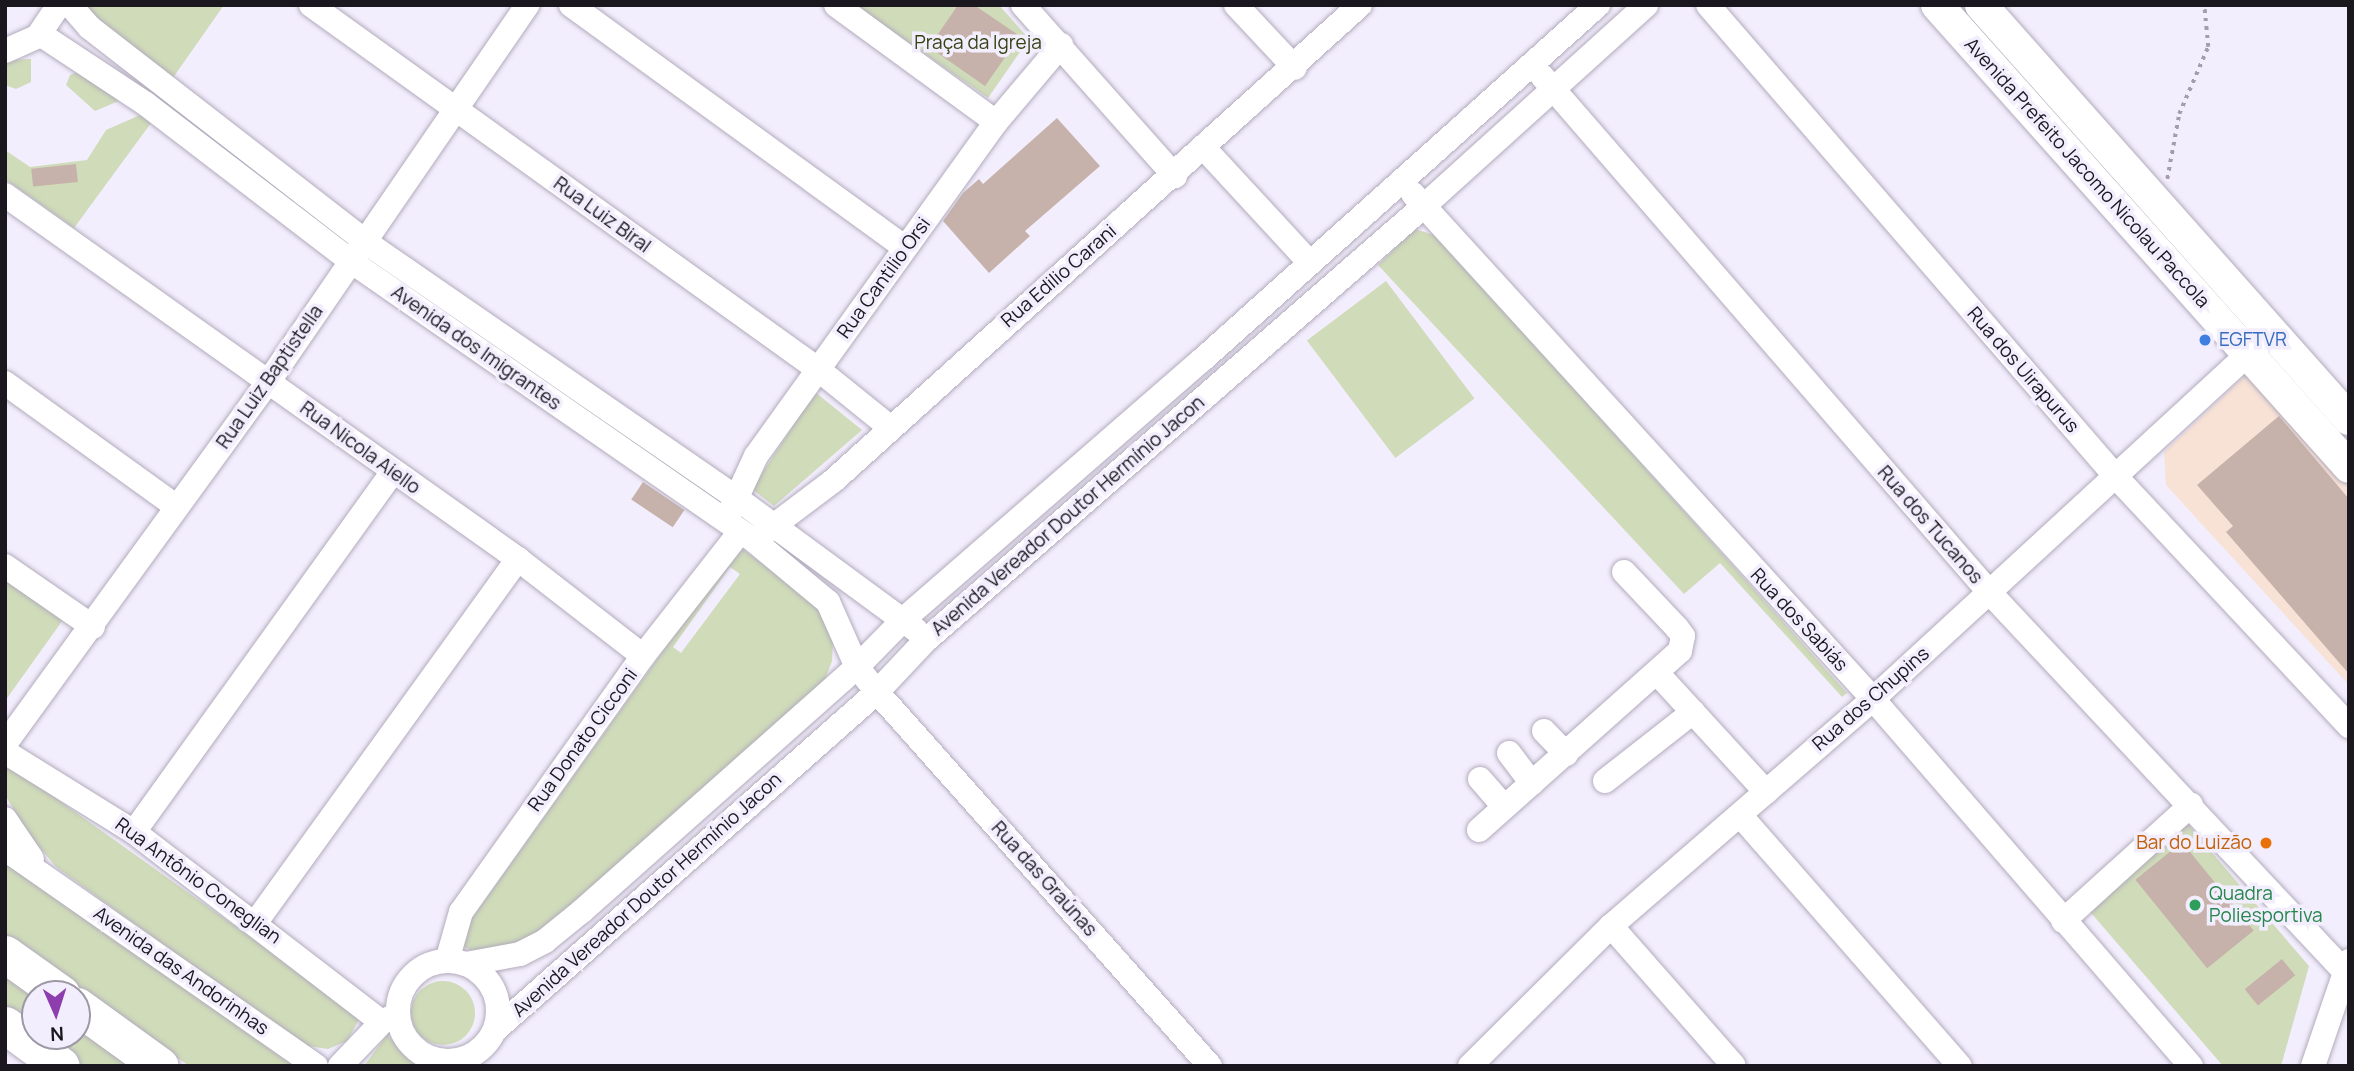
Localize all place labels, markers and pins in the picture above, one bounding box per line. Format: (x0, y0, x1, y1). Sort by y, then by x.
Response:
place label: EGFTVR (2219, 329, 2287, 351)
marker: EGFTVR (2197, 332, 2213, 348)
place label: Bar do Luizão (2136, 832, 2252, 854)
marker: Bar do Luizão (2258, 835, 2274, 851)
place label: Quadra Poliesportiva (2209, 883, 2323, 927)
marker: Quadra Poliesportiva (2187, 897, 2203, 913)

